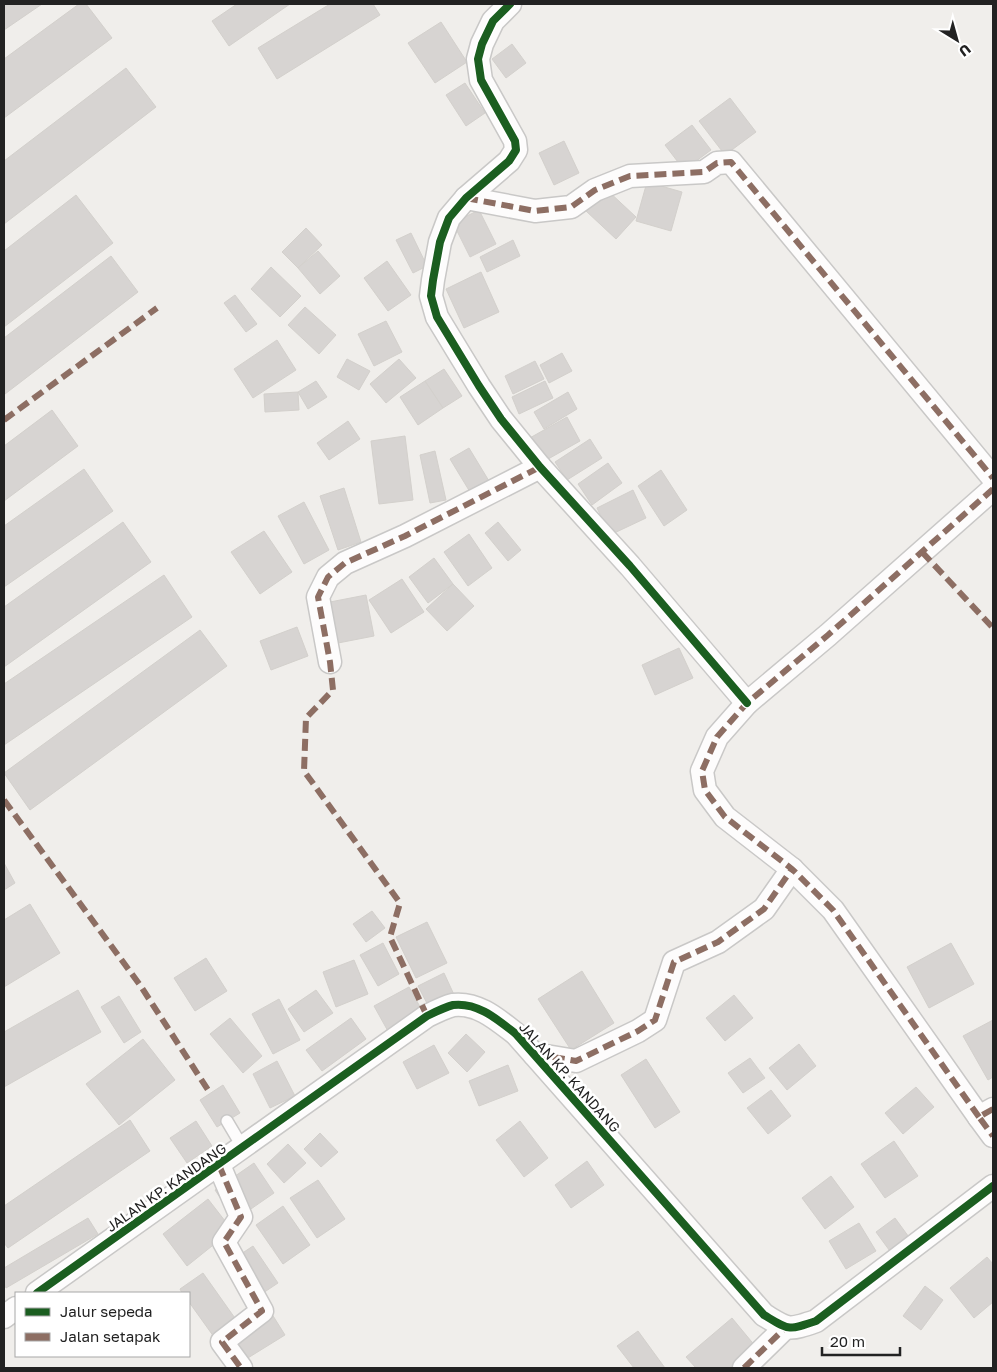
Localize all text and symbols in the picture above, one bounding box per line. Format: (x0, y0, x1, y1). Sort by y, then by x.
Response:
north arrow (932, 15, 982, 65)
text: U (956, 41, 974, 61)
street label: JALAN KP. KANDANG (516, 1018, 624, 1136)
street label: JALAN KP. KANDANG (103, 1139, 229, 1235)
legend (15, 1292, 190, 1357)
text: Jalur sepeda (60, 1302, 153, 1320)
scale bar (822, 1324, 900, 1356)
text: Jalan setapak (60, 1327, 161, 1345)
text: 20 m (830, 1332, 865, 1350)

